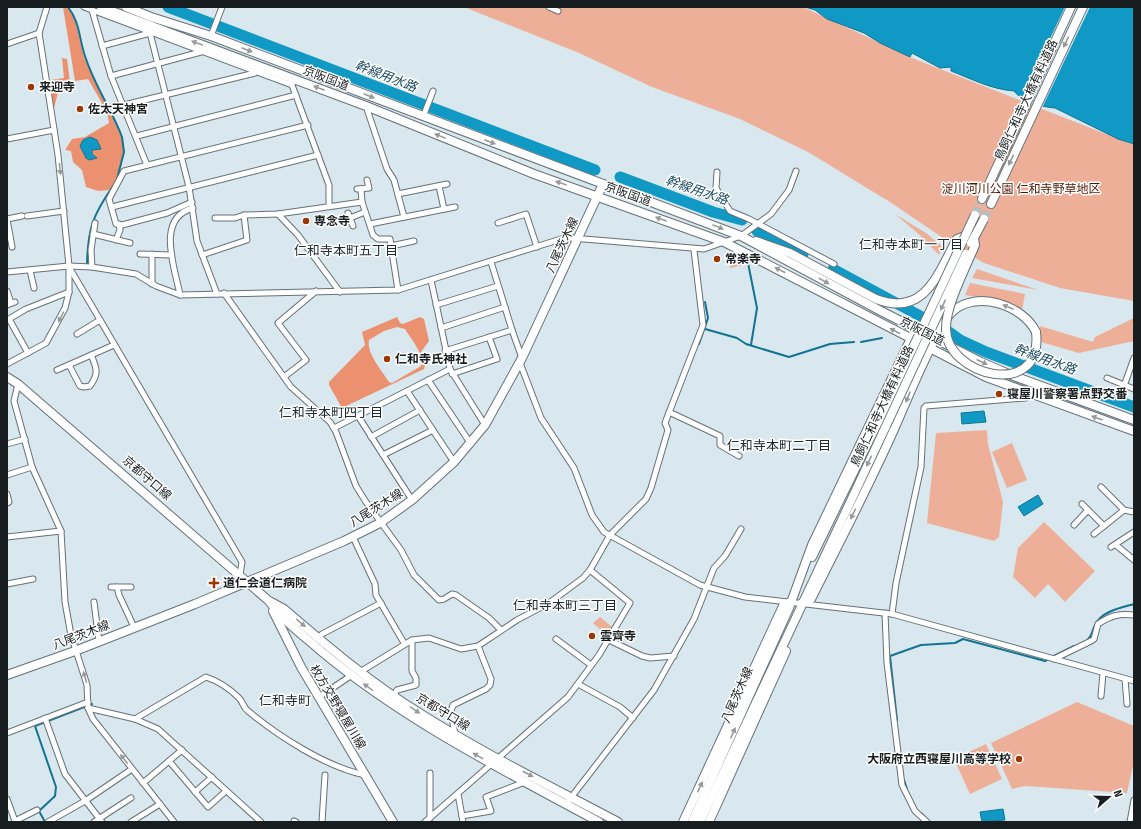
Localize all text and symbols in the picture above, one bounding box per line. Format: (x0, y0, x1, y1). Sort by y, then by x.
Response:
street label: 鳥飼仁和寺大橋有料道路 (992, 37, 1060, 163)
one-way arrow (1063, 37, 1069, 48)
one-way arrow (191, 39, 203, 45)
one-way arrow (242, 47, 254, 53)
water label: 幹線用水路 (353, 57, 420, 95)
street label: 京阪国道 (301, 63, 351, 93)
place label: 来迎寺 (39, 80, 75, 94)
marker: 来迎寺 (26, 82, 36, 92)
one-way arrow (313, 85, 325, 91)
one-way arrow (363, 94, 375, 100)
place label: 佐太天神宮 (88, 102, 148, 116)
marker: 佐太天神宮 (75, 104, 85, 114)
one-way arrow (435, 133, 446, 139)
one-way arrow (485, 139, 497, 145)
one-way arrow (1008, 155, 1014, 166)
one-way arrow (56, 162, 63, 175)
water label: 幹線用水路 (664, 172, 731, 208)
street label: 京阪国道 (603, 179, 653, 209)
one-way arrow (555, 180, 567, 186)
park label: 淀川河川公園 仁和寺野草地区 (942, 182, 1100, 196)
place label: 専念寺 (314, 214, 350, 228)
street label: 八尾茨木線 (543, 215, 581, 275)
marker: 専念寺 (301, 216, 311, 226)
one-way arrow (655, 216, 667, 222)
one-way arrow (713, 224, 724, 230)
district label: 仁和寺本町一丁目 (859, 237, 963, 252)
district label: 仁和寺本町五丁目 (294, 243, 398, 258)
place label: 常楽寺 (725, 252, 761, 266)
marker: 常楽寺 (712, 254, 722, 264)
one-way arrow (774, 267, 786, 274)
one-way arrow (819, 277, 830, 284)
one-way arrow (940, 299, 946, 310)
one-way arrow (1001, 304, 1013, 310)
one-way arrow (57, 312, 64, 323)
street label: 京阪国道 (897, 314, 947, 348)
one-way arrow (890, 328, 901, 334)
water label: 幹線用水路 (1012, 341, 1079, 378)
street label: 鳥飼仁和寺大橋有料道路 (848, 343, 916, 469)
place label: 仁和寺氏神社 (395, 352, 467, 366)
marker: 仁和寺氏神社 (382, 354, 392, 364)
one-way arrow (976, 359, 988, 366)
place label: 寝屋川警察署点野交番 (1007, 387, 1128, 401)
marker: 寝屋川警察署点野交番 (994, 389, 1004, 399)
one-way arrow (905, 391, 911, 402)
district label: 仁和寺本町四丁目 (279, 405, 383, 420)
one-way arrow (1091, 414, 1103, 420)
district label: 仁和寺本町二丁目 (727, 438, 831, 453)
street label: 京都守口線 (120, 453, 174, 503)
one-way arrow (866, 455, 872, 467)
street label: 八尾茨木線 (347, 486, 405, 530)
one-way arrow (850, 508, 856, 520)
place label: 道仁会道仁病院 (223, 576, 307, 590)
marker: 道仁会道仁病院 (208, 577, 220, 589)
district label: 仁和寺本町三丁目 (513, 598, 617, 613)
street label: 八尾茨木線 (50, 618, 112, 652)
one-way arrow (295, 619, 306, 628)
place label: 雲齊寺 (600, 629, 636, 643)
marker: 雲齊寺 (587, 631, 597, 641)
street label: 枚方交野寝屋川線 (307, 662, 369, 752)
street label: 八尾茨木線 (718, 665, 756, 725)
one-way arrow (82, 671, 88, 683)
one-way arrow (363, 683, 374, 691)
street label: 京都守口線 (414, 691, 472, 733)
district label: 仁和寺町 (259, 693, 311, 708)
one-way arrow (409, 707, 421, 714)
one-way arrow (730, 727, 736, 739)
place label: 大阪府立西寝屋川高等学校 (867, 752, 1011, 766)
one-way arrow (120, 753, 128, 764)
one-way arrow (473, 753, 484, 760)
marker: 大阪府立西寝屋川高等学校 (1014, 754, 1024, 764)
one-way arrow (523, 771, 534, 777)
north arrow (1089, 777, 1129, 817)
one-way arrow (697, 780, 703, 792)
text: N (1111, 788, 1125, 799)

